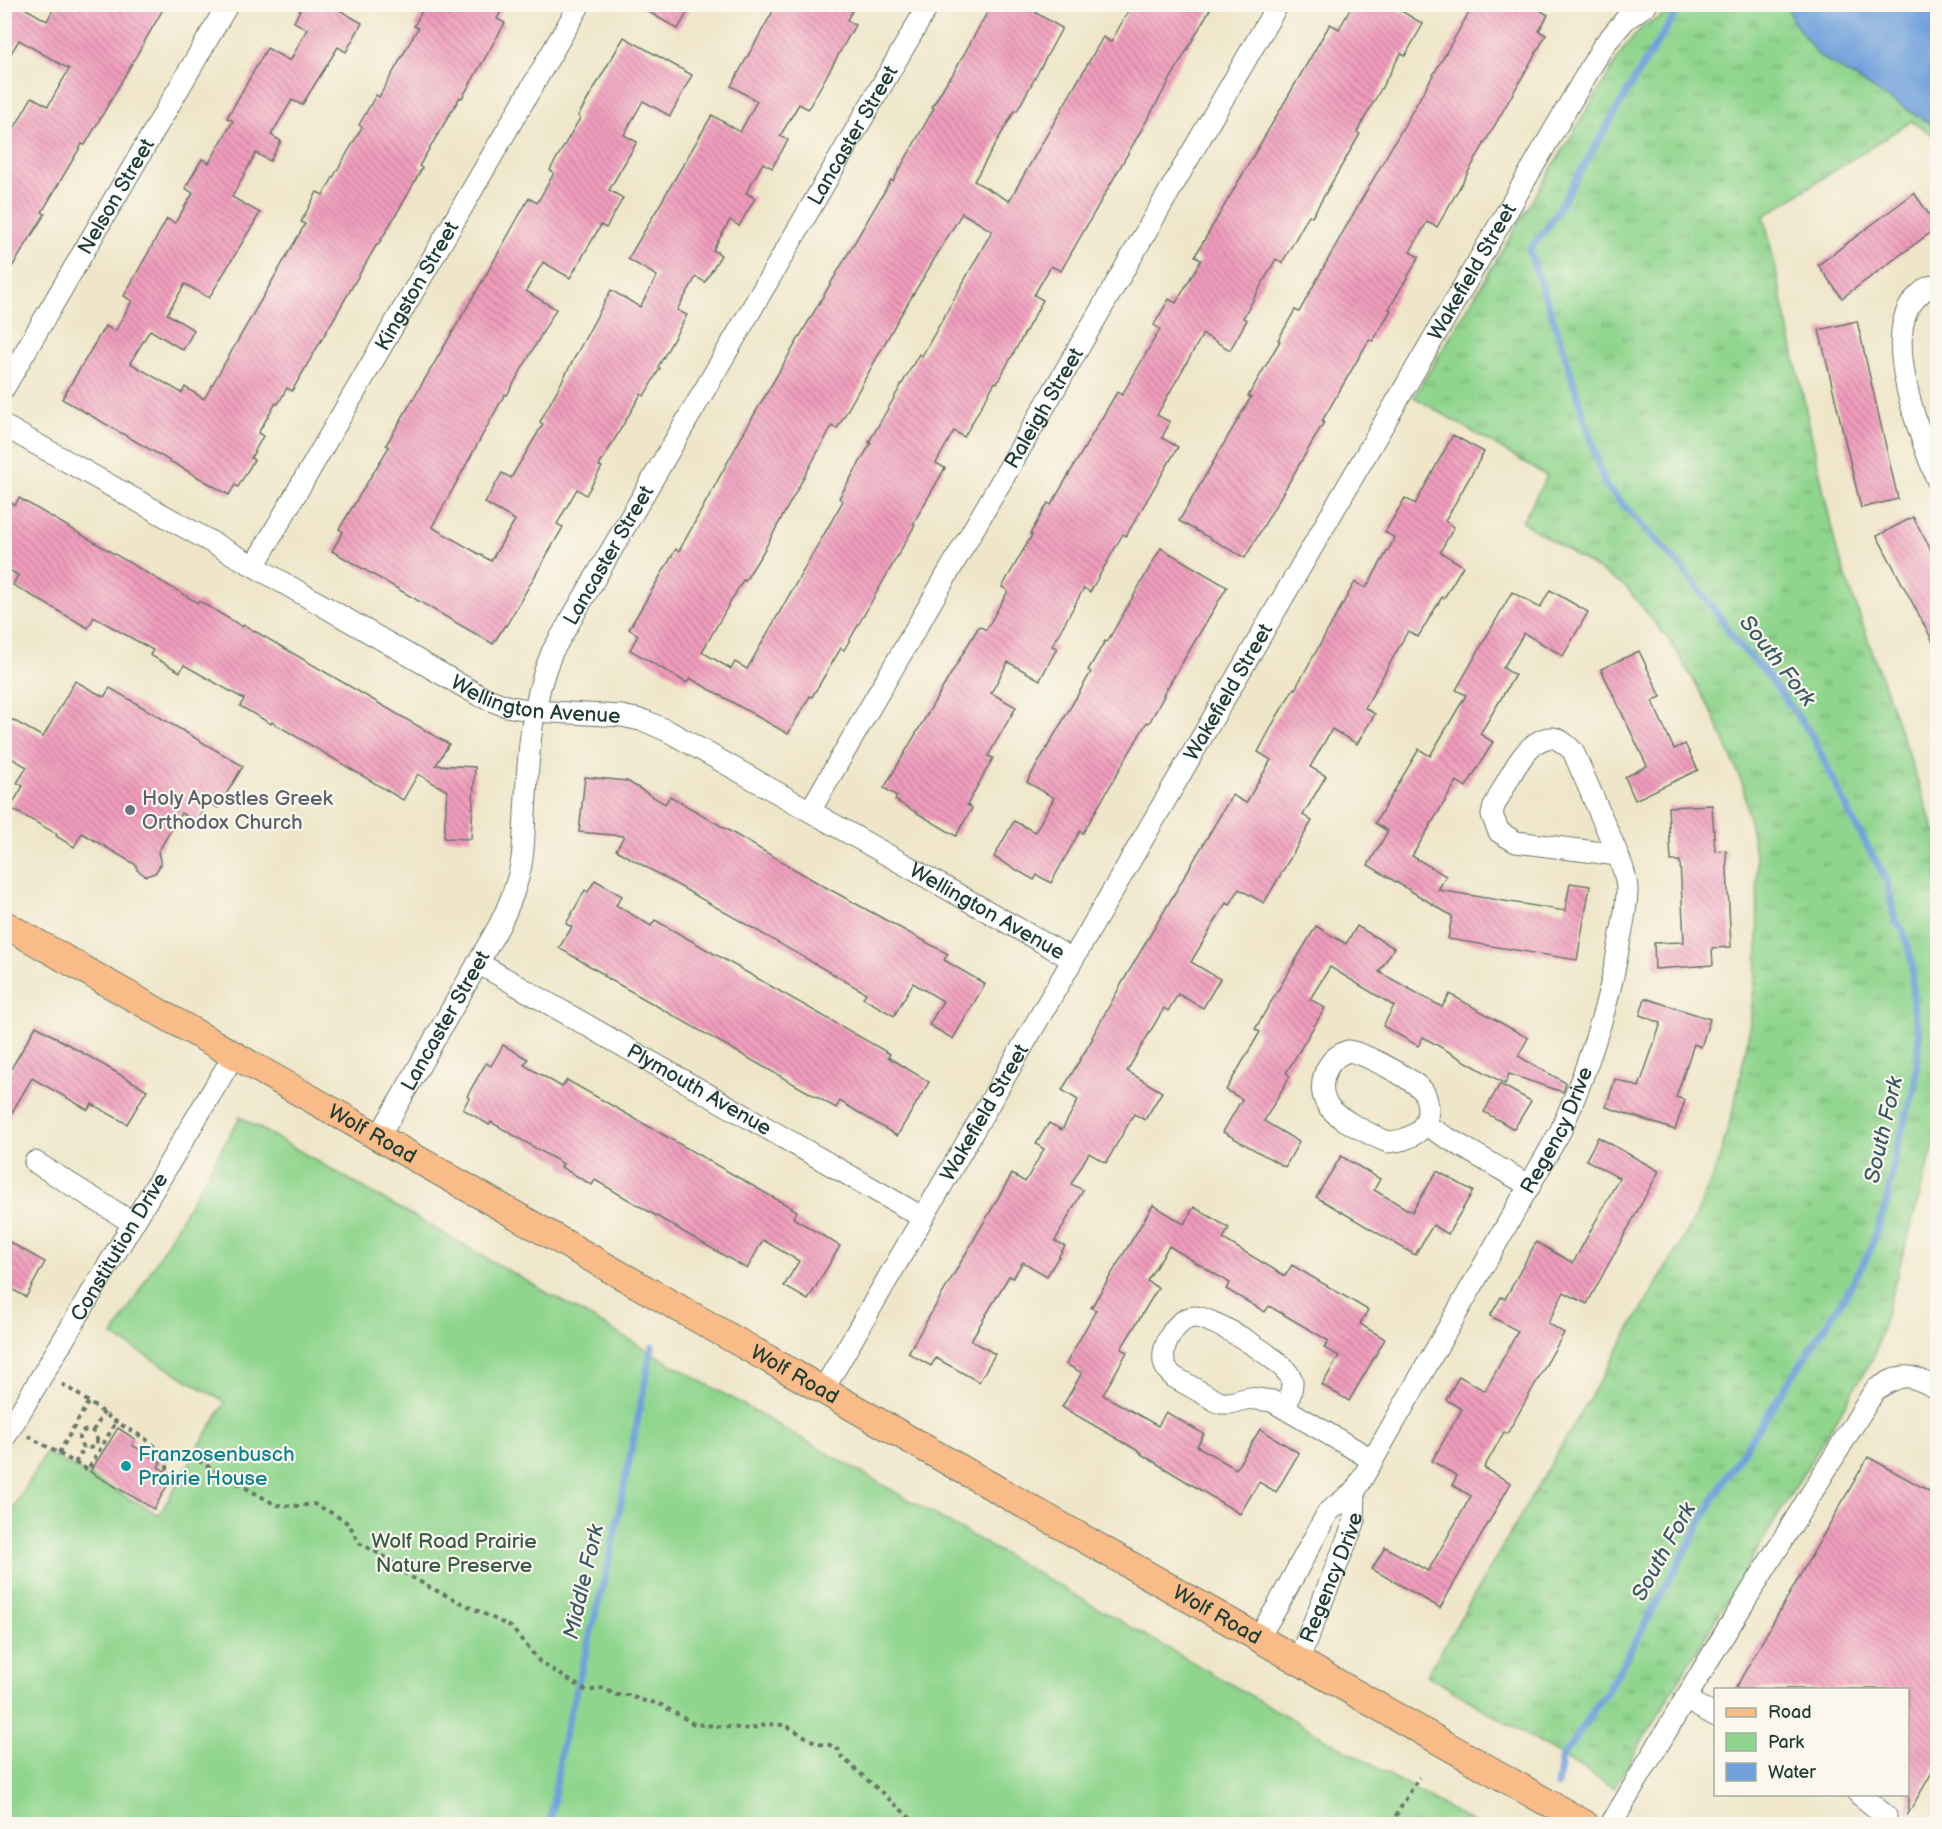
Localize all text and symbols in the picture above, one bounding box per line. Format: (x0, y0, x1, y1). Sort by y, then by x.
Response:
street label: Lancaster Street (802, 60, 903, 210)
street label: Nelson Street (72, 133, 160, 259)
street label: Wakefield Street (1422, 198, 1522, 345)
street label: Kingston Street (369, 216, 464, 355)
street label: Raleigh Street (999, 343, 1089, 473)
street label: Lancaster Street (558, 480, 659, 630)
water label: South Fork (1733, 610, 1822, 713)
street label: Wakefield Street (1178, 618, 1278, 765)
street label: Wellington Avenue (446, 669, 621, 728)
place label: Holy Apostles Greek Orthodox Church (142, 786, 333, 835)
marker: Holy Apostles Greek Orthodox Church (123, 803, 137, 817)
street label: Wellington Avenue (905, 857, 1069, 965)
street label: Lancaster Street (395, 945, 495, 1095)
street label: Plymouth Avenue (623, 1038, 776, 1141)
street label: Wakefield Street (935, 1039, 1034, 1185)
street label: Regency Drive (1515, 1063, 1598, 1198)
water label: South Fork (1859, 1073, 1910, 1186)
street label: Wolf Road (324, 1099, 421, 1169)
street label: Constitution Drive (65, 1168, 173, 1326)
street label: Wolf Road (746, 1339, 843, 1409)
place label: Franzosenbusch Prairie House (138, 1442, 295, 1491)
marker: Franzosenbusch Prairie House (119, 1459, 133, 1473)
water label: South Fork (1626, 1497, 1703, 1606)
street label: Regency Drive (1294, 1512, 1367, 1646)
water label: Middle Fork (558, 1521, 611, 1642)
park label: Wolf Road Prairie Nature Preserve (371, 1529, 537, 1578)
street label: Wolf Road (1169, 1580, 1266, 1650)
legend (1714, 1688, 1909, 1796)
text: Road (1768, 1702, 1812, 1723)
text: Park (1768, 1732, 1804, 1753)
text: Water (1768, 1762, 1816, 1783)

